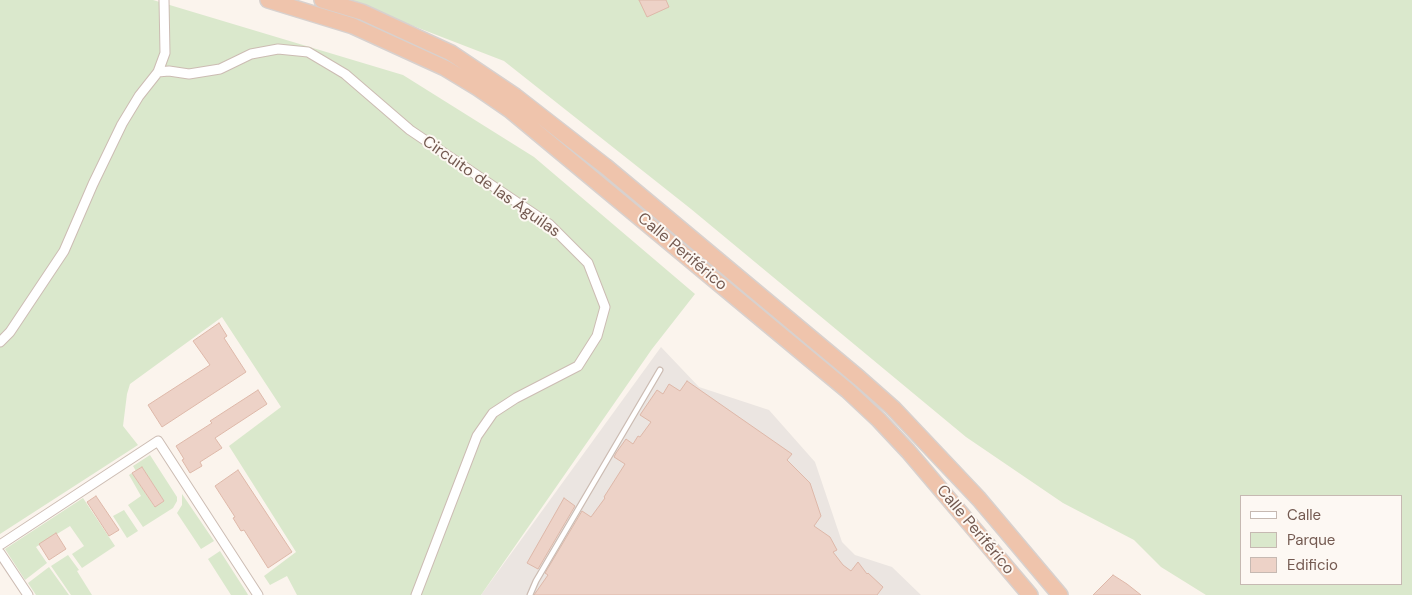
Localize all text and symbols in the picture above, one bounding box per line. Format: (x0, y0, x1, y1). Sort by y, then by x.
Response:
street label: Circuito de las Águilas (418, 132, 564, 242)
street label: Calle Periférico (633, 209, 731, 295)
street label: Calle Periférico (932, 481, 1018, 579)
legend (1240, 495, 1402, 585)
text: Calle (1287, 505, 1321, 525)
text: Parque (1287, 530, 1335, 550)
text: Edificio (1287, 555, 1338, 575)

